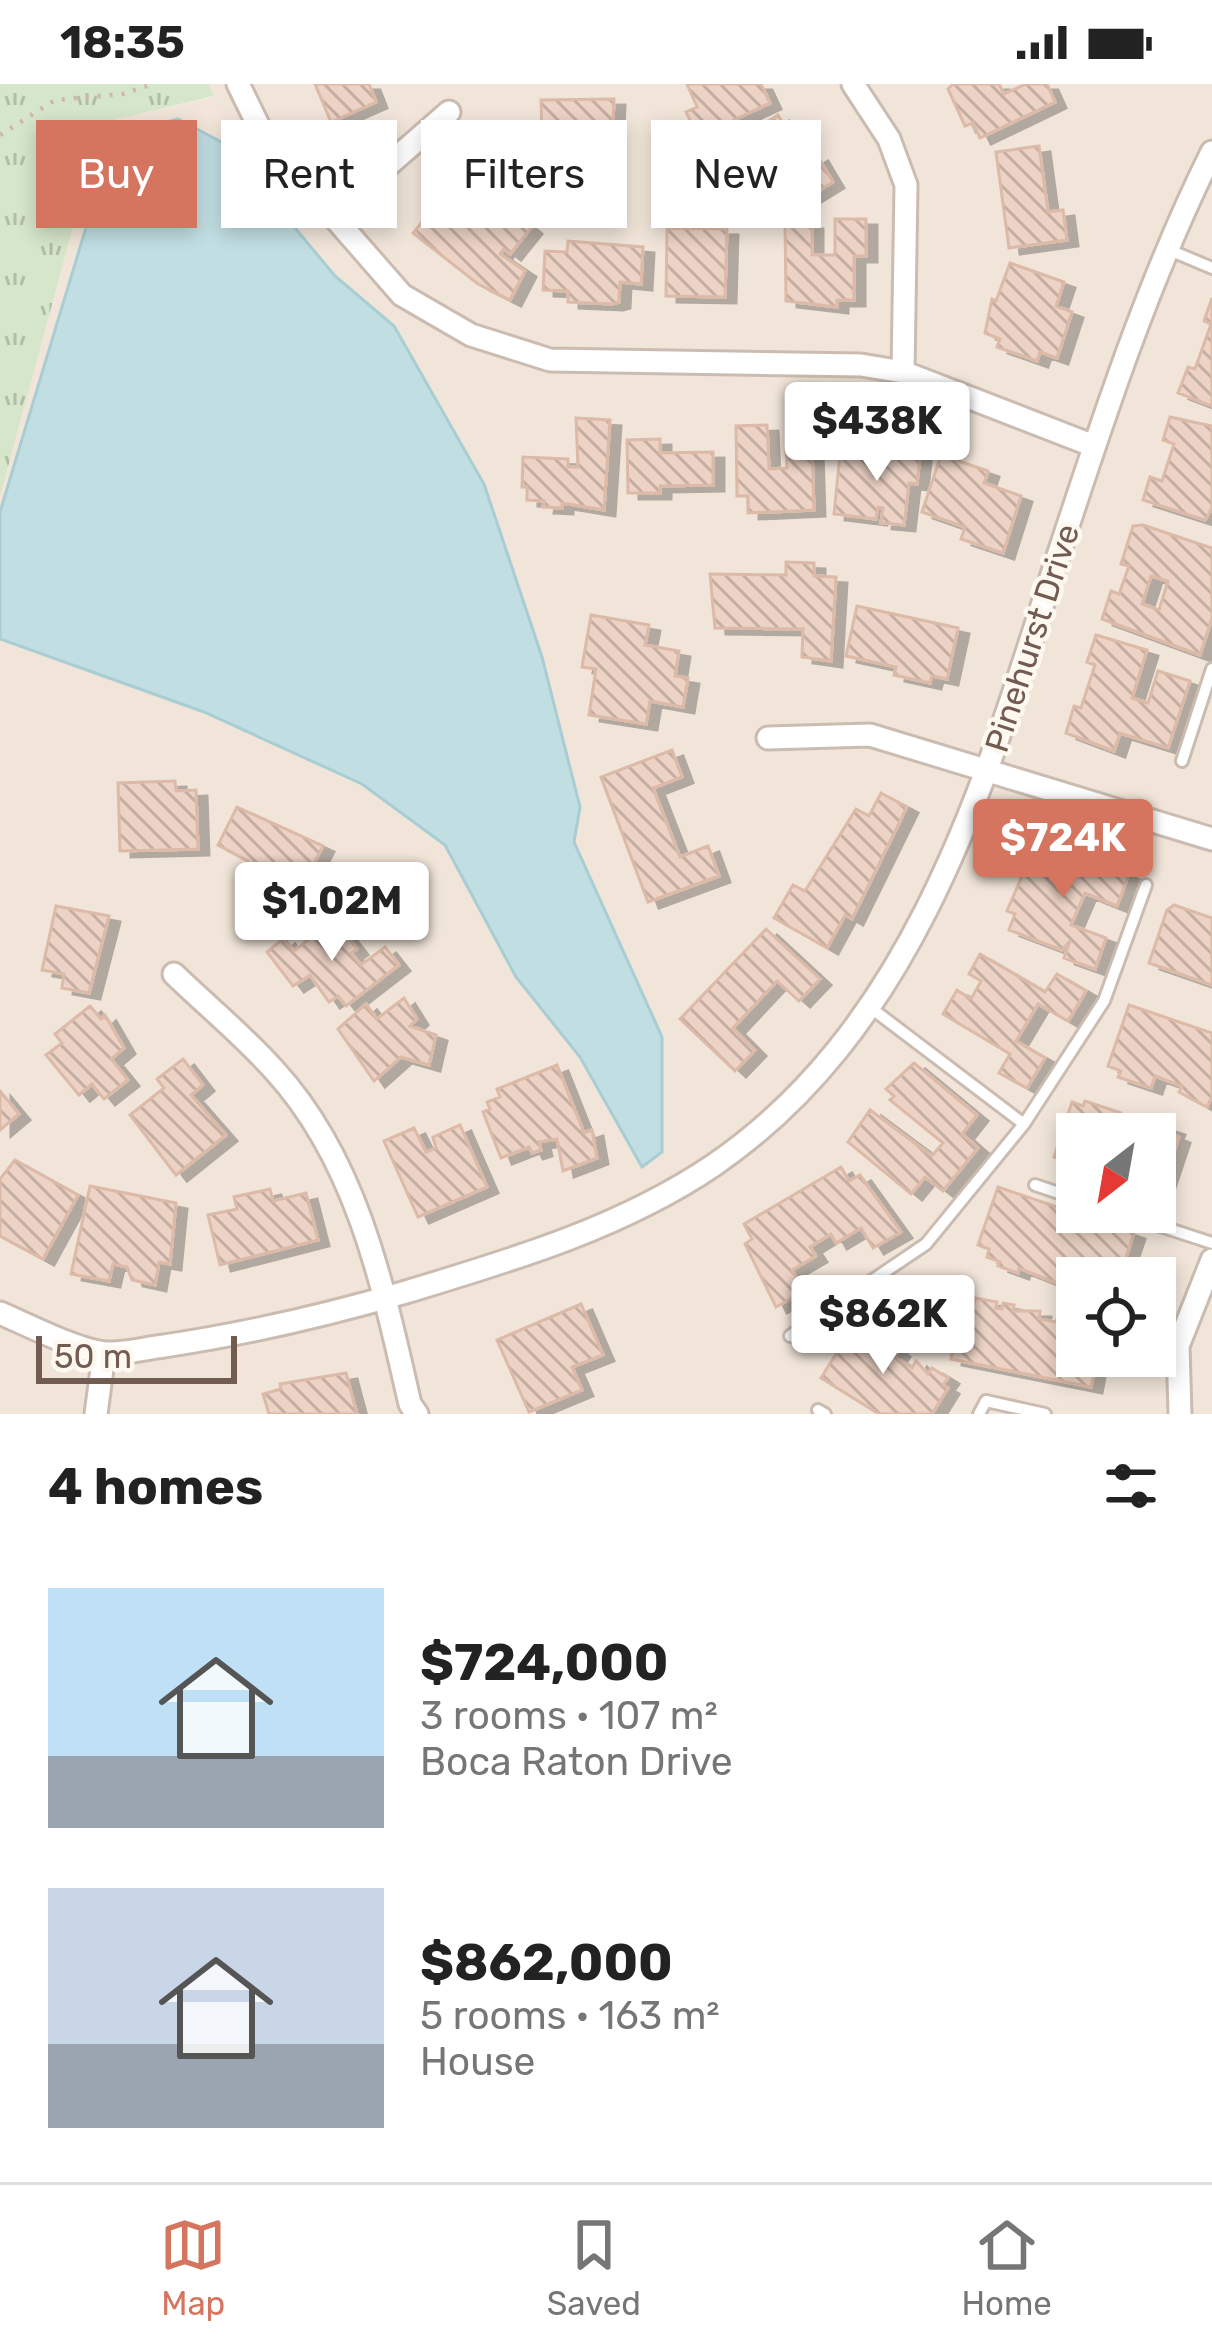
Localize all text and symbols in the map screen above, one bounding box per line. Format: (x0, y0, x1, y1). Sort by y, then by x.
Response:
text: 18:35 (60, 16, 185, 69)
chip: Buy (36, 120, 197, 228)
chip: Rent (221, 120, 397, 228)
chip: Filters (421, 120, 627, 228)
chip: New (651, 120, 821, 228)
pin: $438K (793, 382, 961, 484)
text: $438K (812, 398, 942, 444)
street label: Pinehurst Drive (977, 519, 1087, 757)
pin: $724K (979, 799, 1147, 901)
text: $724K (1000, 815, 1126, 861)
pin: $1.02M (234, 862, 430, 964)
text: $1.02M (262, 878, 402, 924)
north arrow (1056, 1113, 1176, 1233)
map controls (1056, 1113, 1176, 1377)
button: locate (1056, 1257, 1176, 1377)
pin: $862K (799, 1275, 967, 1377)
text: $862K (818, 1291, 948, 1337)
scale bar (36, 1330, 237, 1383)
text: 50 m (54, 1337, 132, 1376)
icon: filters (1098, 1453, 1164, 1519)
text: 4 homes (48, 1456, 263, 1517)
text: $724,000 (420, 1632, 669, 1693)
icon: home (144, 1636, 288, 1780)
text: 3 rooms · 107 m² (420, 1693, 718, 1739)
text: Boca Raton Drive (420, 1739, 733, 1785)
text: $862,000 (420, 1932, 673, 1993)
icon: home (144, 1936, 288, 2080)
text: 5 rooms · 163 m² (420, 1993, 720, 2039)
text: House (420, 2039, 535, 2085)
tab: Map (160, 2212, 226, 2323)
tab: Saved (547, 2212, 641, 2323)
tab: Home (961, 2212, 1052, 2323)

